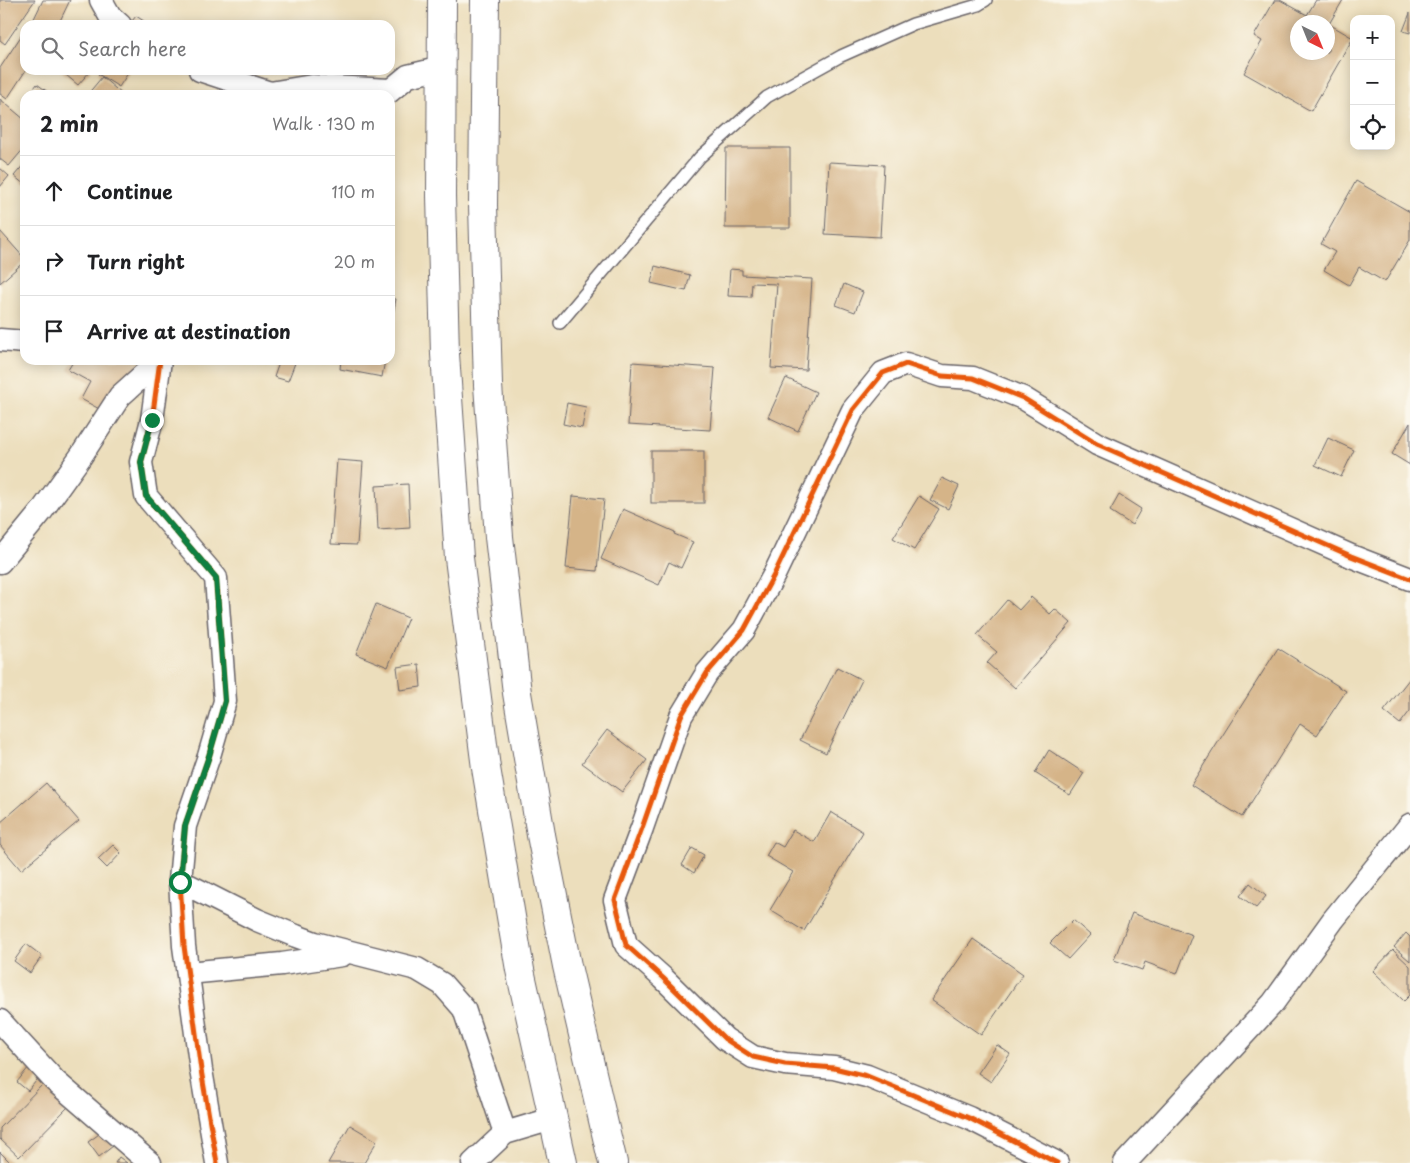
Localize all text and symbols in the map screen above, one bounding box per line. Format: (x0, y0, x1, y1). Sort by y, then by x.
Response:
north arrow (1290, 15, 1335, 60)
map controls (1350, 15, 1395, 150)
button: + (1350, 15, 1395, 60)
search box (20, 20, 395, 75)
icon: search (38, 34, 66, 62)
text: Search here (78, 34, 187, 62)
button: − (1350, 60, 1395, 105)
button: locate (1350, 105, 1395, 150)
text: 2 min (40, 107, 99, 139)
text: Walk · 130 m (272, 111, 375, 135)
icon: ahead (40, 177, 68, 205)
text: Continue (87, 177, 173, 205)
text: 110 m (332, 179, 375, 203)
icon: right (40, 247, 68, 275)
text: Turn right (87, 247, 185, 275)
text: 20 m (334, 249, 375, 273)
icon: arrive (40, 317, 68, 345)
text: Arrive at destination (87, 317, 291, 345)
route end (141, 409, 164, 432)
route start (169, 871, 192, 894)

